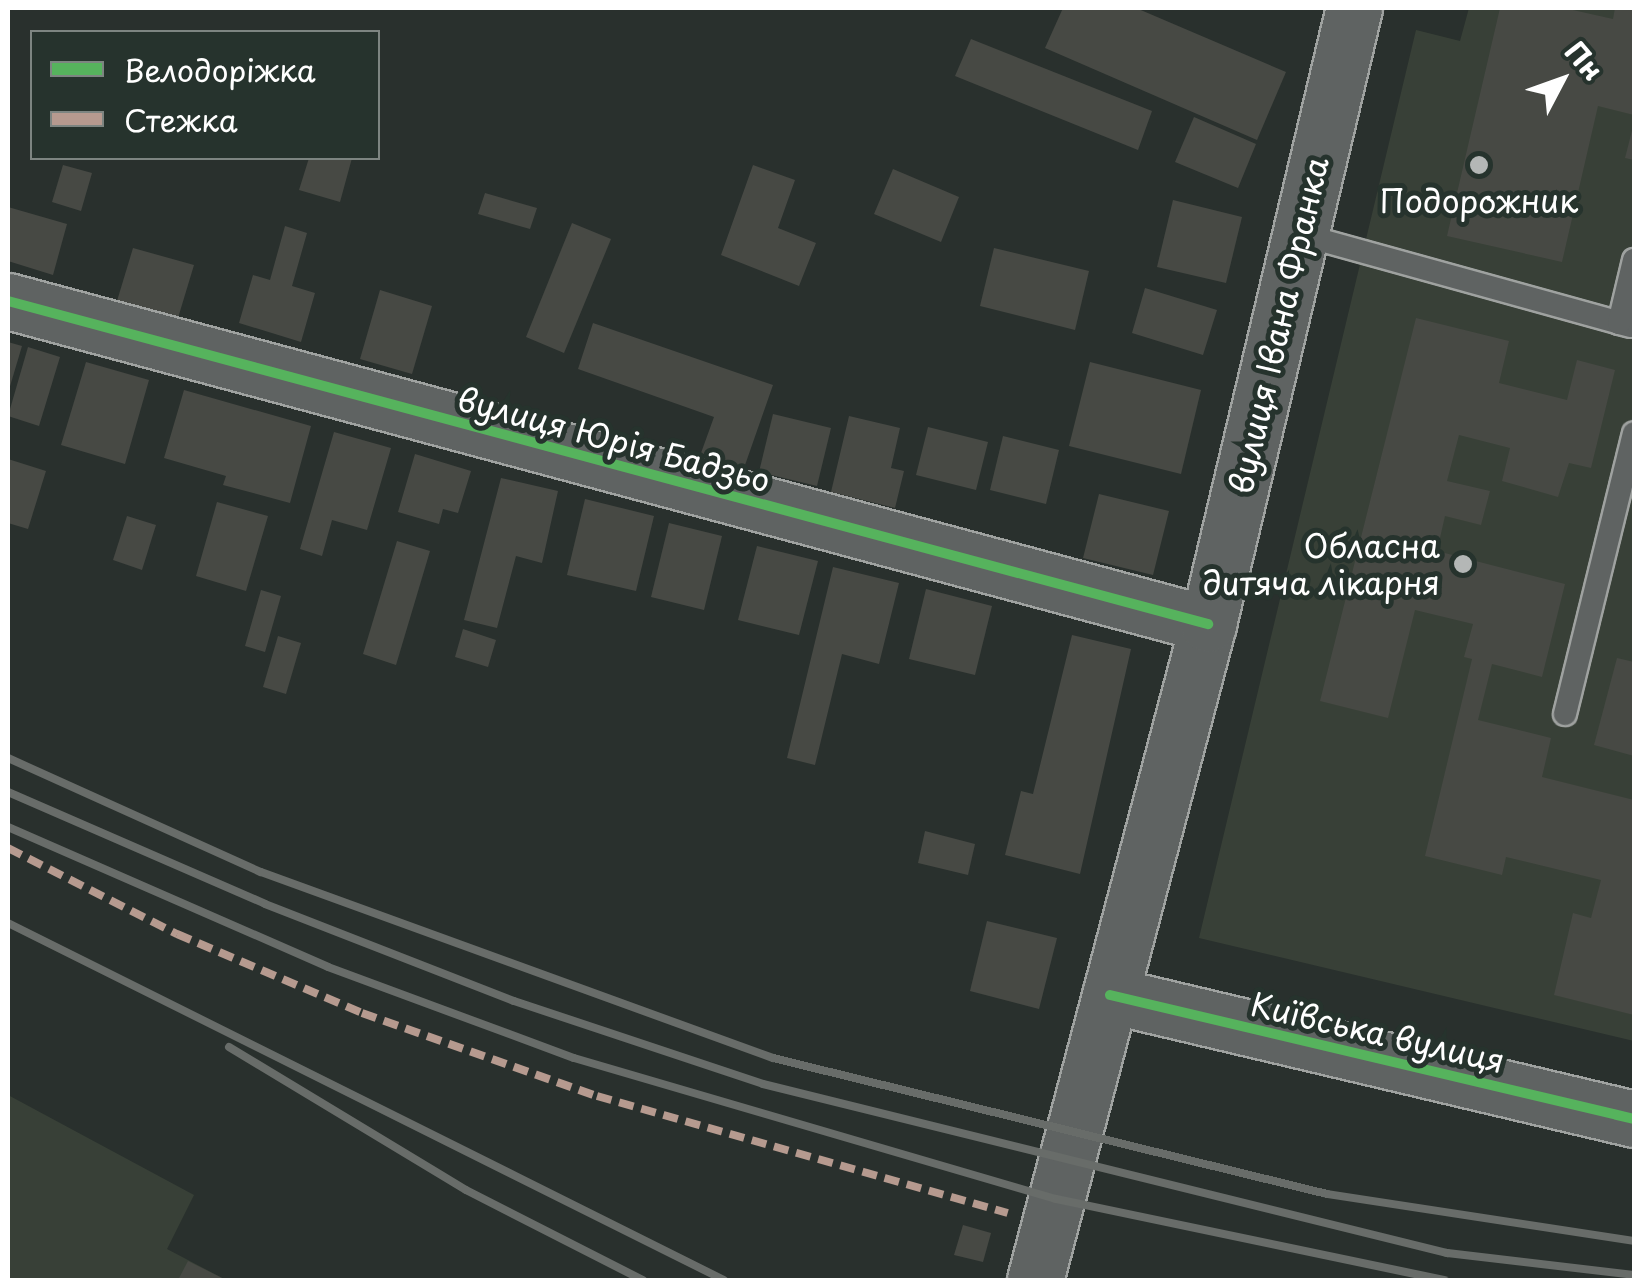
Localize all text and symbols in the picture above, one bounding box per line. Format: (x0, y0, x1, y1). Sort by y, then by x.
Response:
legend (30, 30, 380, 160)
north arrow (1512, 30, 1612, 130)
text: Пн (1555, 31, 1615, 89)
text: Велодоріжка (124, 47, 316, 92)
text: Стежка (124, 97, 238, 142)
street label: вулиця Івана Франка (1220, 152, 1336, 498)
marker: Подорожник (1468, 154, 1490, 176)
place label: Подорожник (1380, 181, 1578, 219)
street label: вулиця Юрія Бадзьо (454, 379, 774, 499)
place label: Обласна дитяча лікарня (1202, 527, 1440, 602)
marker: Обласна дитяча лікарня (1450, 551, 1476, 577)
street label: Київська вулиця (1247, 984, 1509, 1080)

